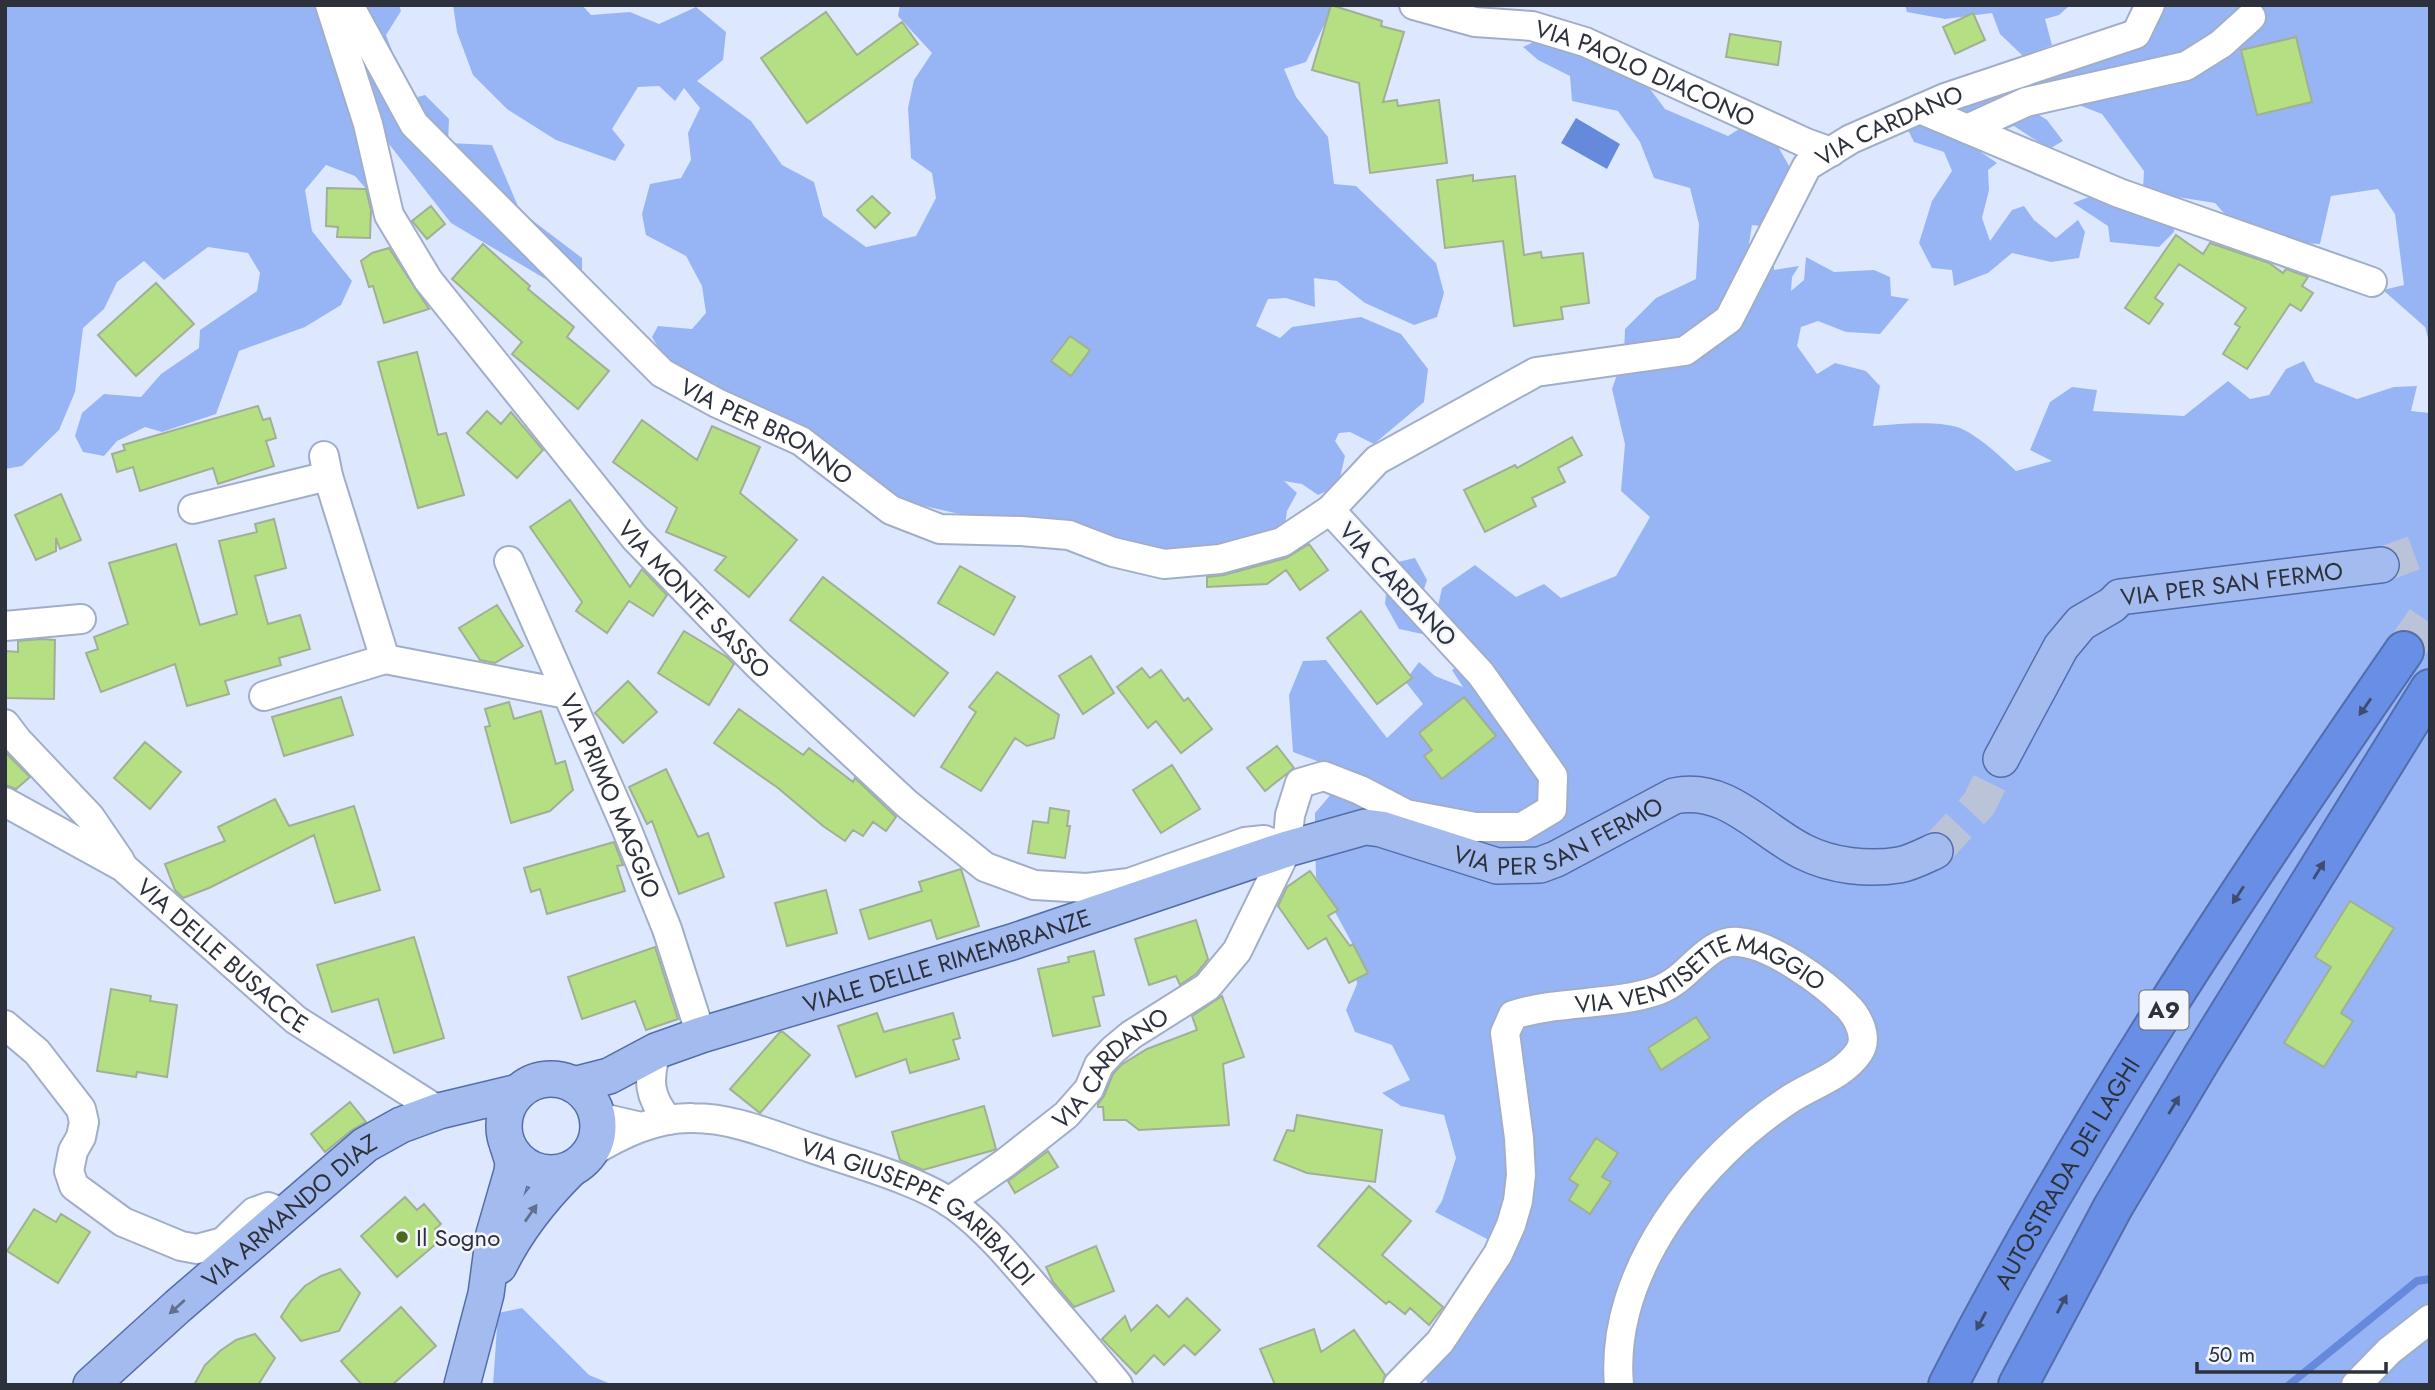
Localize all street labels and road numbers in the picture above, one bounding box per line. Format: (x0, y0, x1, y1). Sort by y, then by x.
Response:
street label: VIA PAOLO DIACONO (1531, 10, 1761, 135)
street label: VIA CARDANO (1808, 76, 1967, 174)
street label: VIA PER BRONNO (674, 369, 861, 493)
street label: VIA MONTE SASSO (610, 512, 779, 686)
street label: VIA CARDANO (1331, 514, 1465, 654)
street label: VIA PER SAN FERMO (2119, 552, 2345, 614)
street label: VIA PRIMO MAGGIO (552, 688, 670, 903)
street label: VIA PER SAN FERMO (1449, 788, 1669, 883)
street label: VIA DELLE BUSACCE (129, 870, 315, 1041)
street label: VIALE DELLE RIMEMBRANZE (799, 899, 1095, 1021)
street label: VIA VENTISETTE MAGGIO (1560, 976, 1836, 1020)
road number: A9 (2140, 990, 2188, 1030)
street label: VIA CARDANO (1045, 998, 1175, 1137)
street label: AUTOSTRADA DEI LAGHI (1985, 1050, 2148, 1295)
street label: VIA ARMANDO DIAZ (194, 1125, 383, 1296)
street label: VIA GIUSEPPE GARIBALDI (796, 1128, 1044, 1293)

